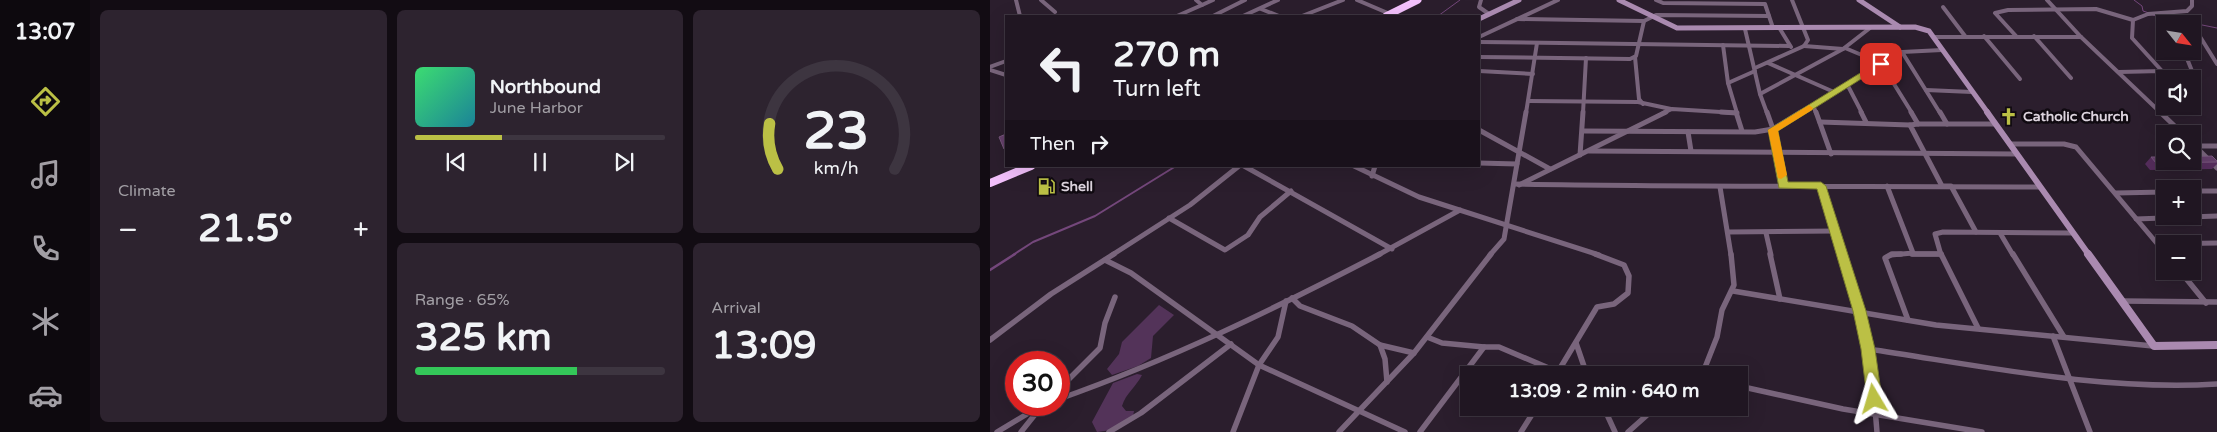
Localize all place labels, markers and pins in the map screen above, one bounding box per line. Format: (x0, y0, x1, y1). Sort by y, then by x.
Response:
pin (1860, 43, 1902, 85)
church icon: Catholic Church (1999, 106, 2019, 126)
place label: Catholic Church (2023, 108, 2129, 125)
fuel station icon: Shell (1037, 176, 1057, 196)
place label: Shell (1061, 178, 1093, 195)

